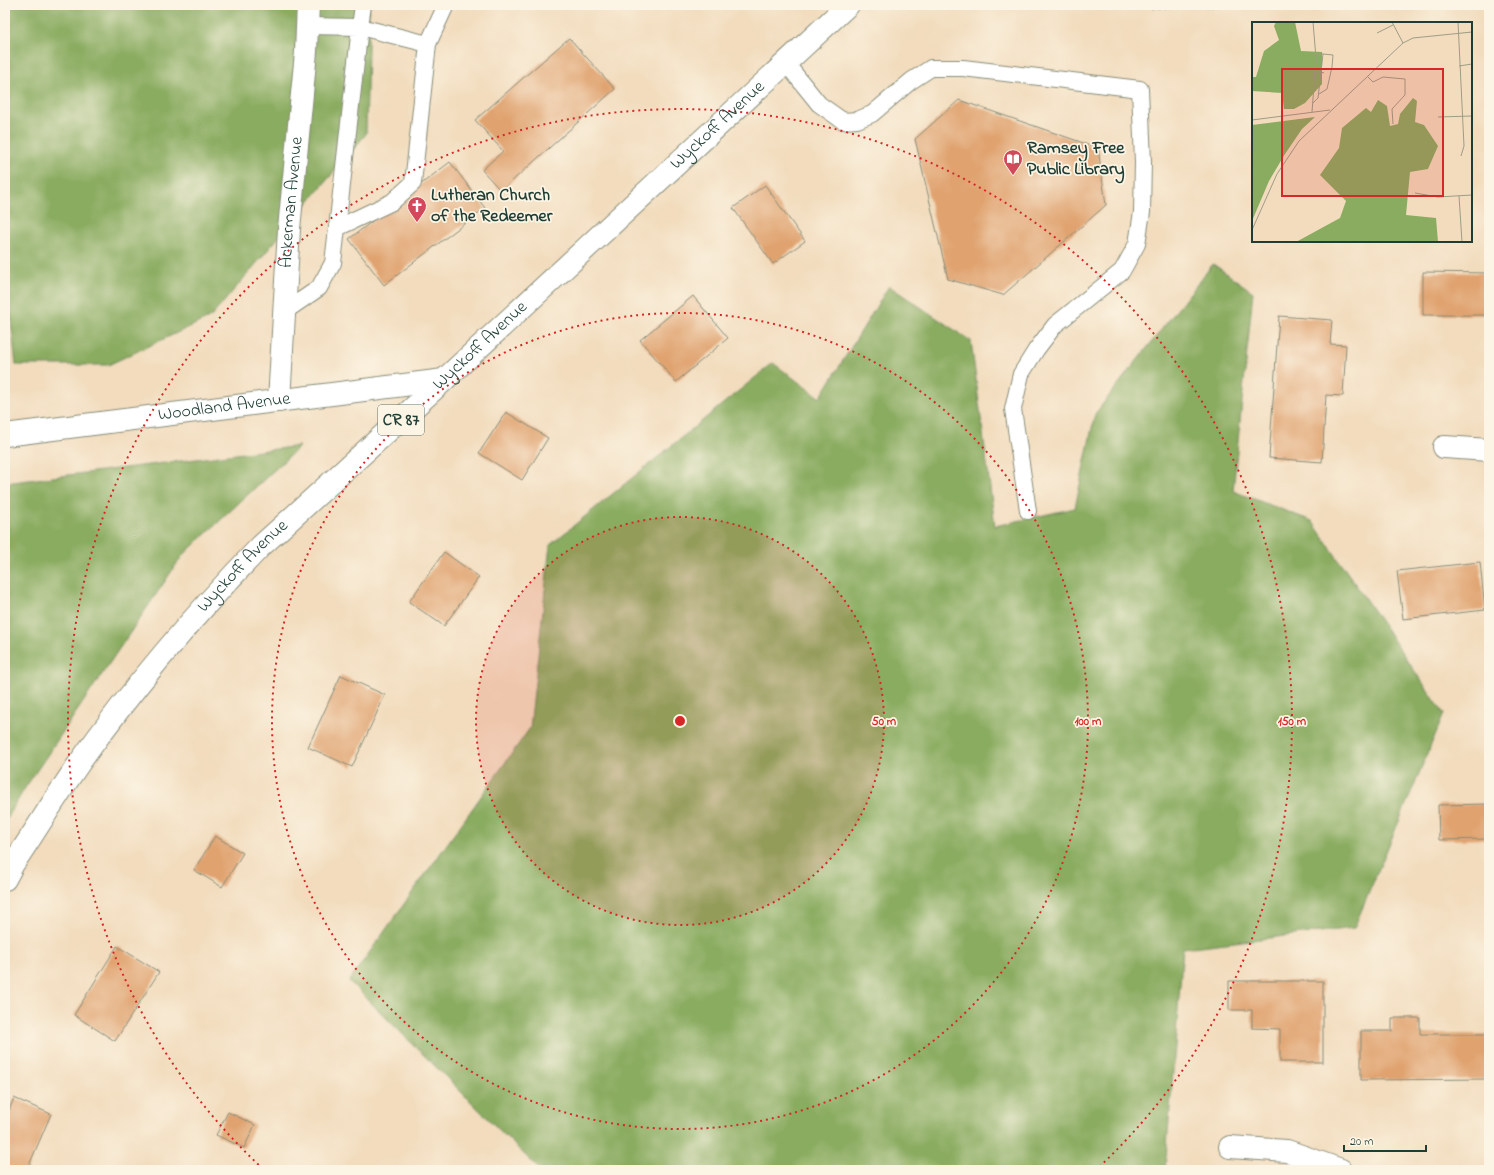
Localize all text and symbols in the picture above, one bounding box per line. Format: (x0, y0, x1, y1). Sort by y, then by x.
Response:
inset map (1252, 22, 1472, 242)
street label: Wyckoff Avenue (665, 74, 772, 176)
street label: Ackerman Avenue (274, 135, 311, 269)
place label: Ramsey Free Public Library (1027, 136, 1125, 184)
library icon: Ramsey Free Public Library (1002, 148, 1024, 176)
place label: Lutheran Church of the Redeemer (431, 183, 553, 230)
church icon: Lutheran Church of the Redeemer (406, 195, 428, 223)
street label: Wyckoff Avenue (427, 295, 534, 397)
street label: Woodland Avenue (157, 386, 293, 429)
road number: CR 87 (378, 405, 424, 435)
street label: Wyckoff Avenue (192, 513, 295, 619)
text: 50 m (872, 713, 897, 731)
text: 100 m (1075, 713, 1102, 731)
text: 150 m (1278, 713, 1307, 731)
centre of rings (673, 714, 687, 728)
scale bar (1344, 1127, 1426, 1153)
text: 20 m (1350, 1133, 1373, 1151)

